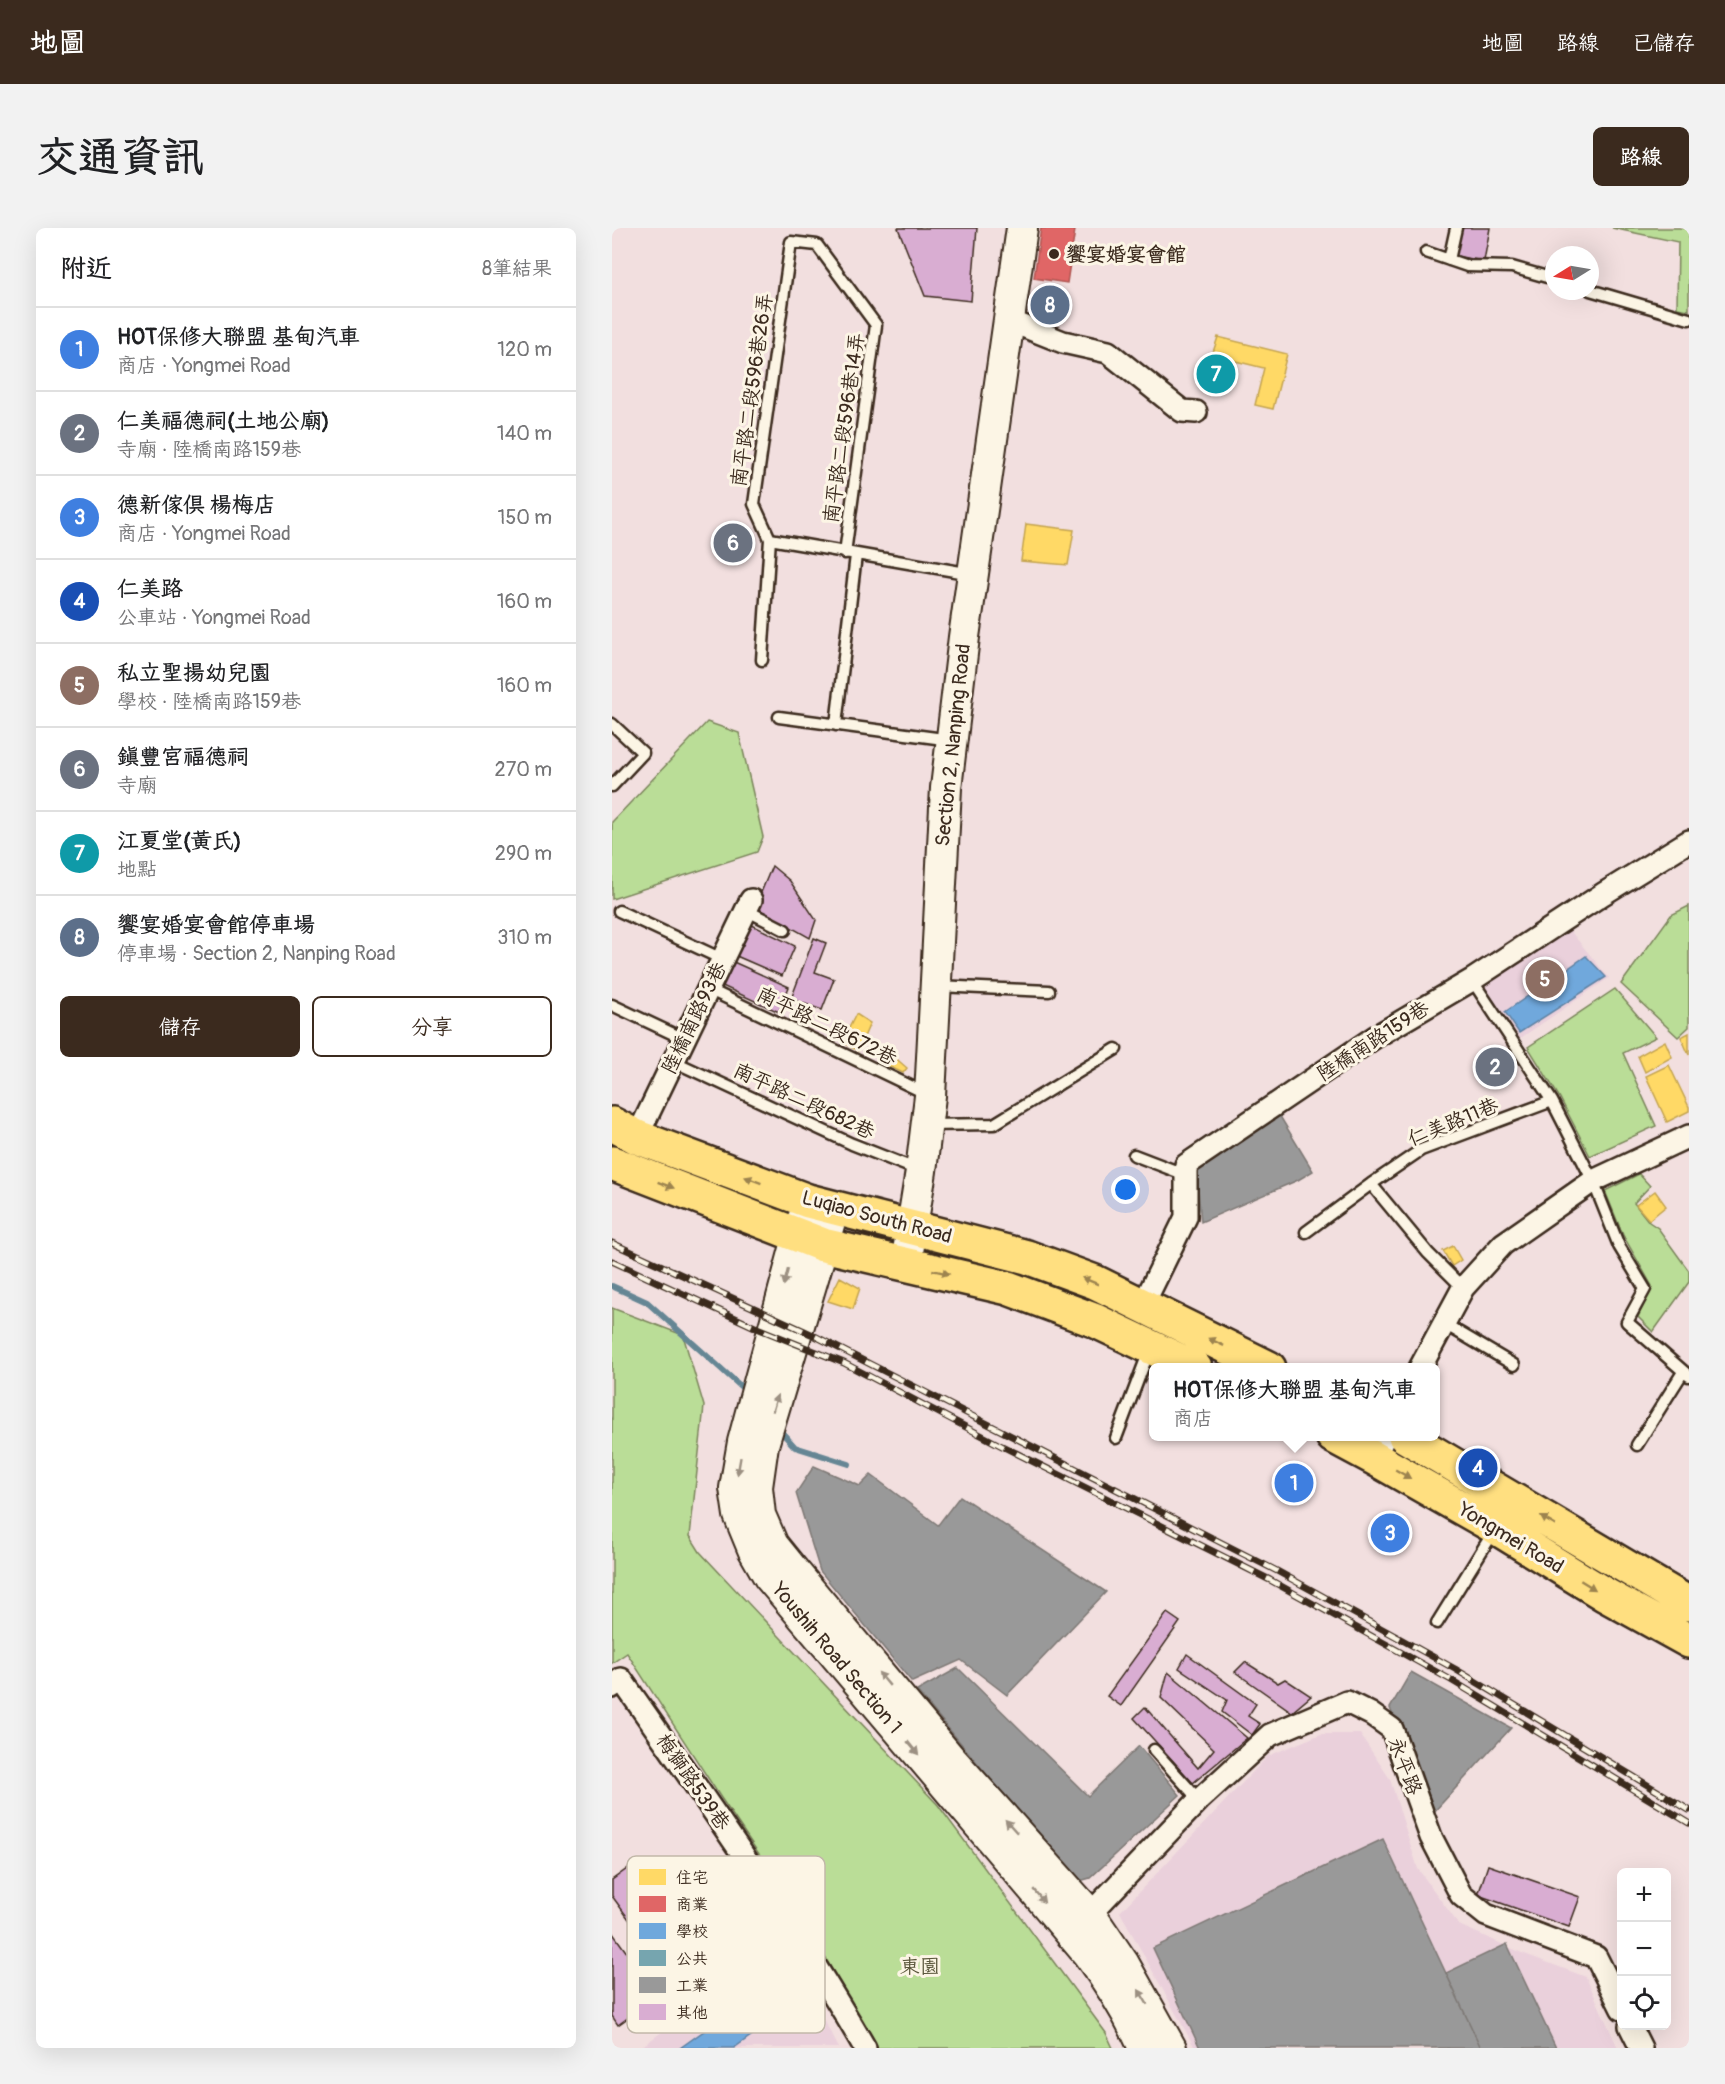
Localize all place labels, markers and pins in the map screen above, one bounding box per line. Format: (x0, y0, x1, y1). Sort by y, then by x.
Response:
place label: 饗宴婚宴會館 (1066, 242, 1186, 267)
marker: 饗宴婚宴會館 (1047, 247, 1061, 261)
pin: 8 (1030, 282, 1070, 328)
pin: 7 (1196, 352, 1236, 396)
pin: 6 (714, 520, 752, 566)
pin: 5 (1526, 956, 1564, 1002)
pin: 2 (1476, 1044, 1514, 1090)
pin: 4 (1458, 1446, 1498, 1490)
pin: 1 (1274, 1460, 1314, 1506)
pin: 3 (1370, 1510, 1410, 1556)

